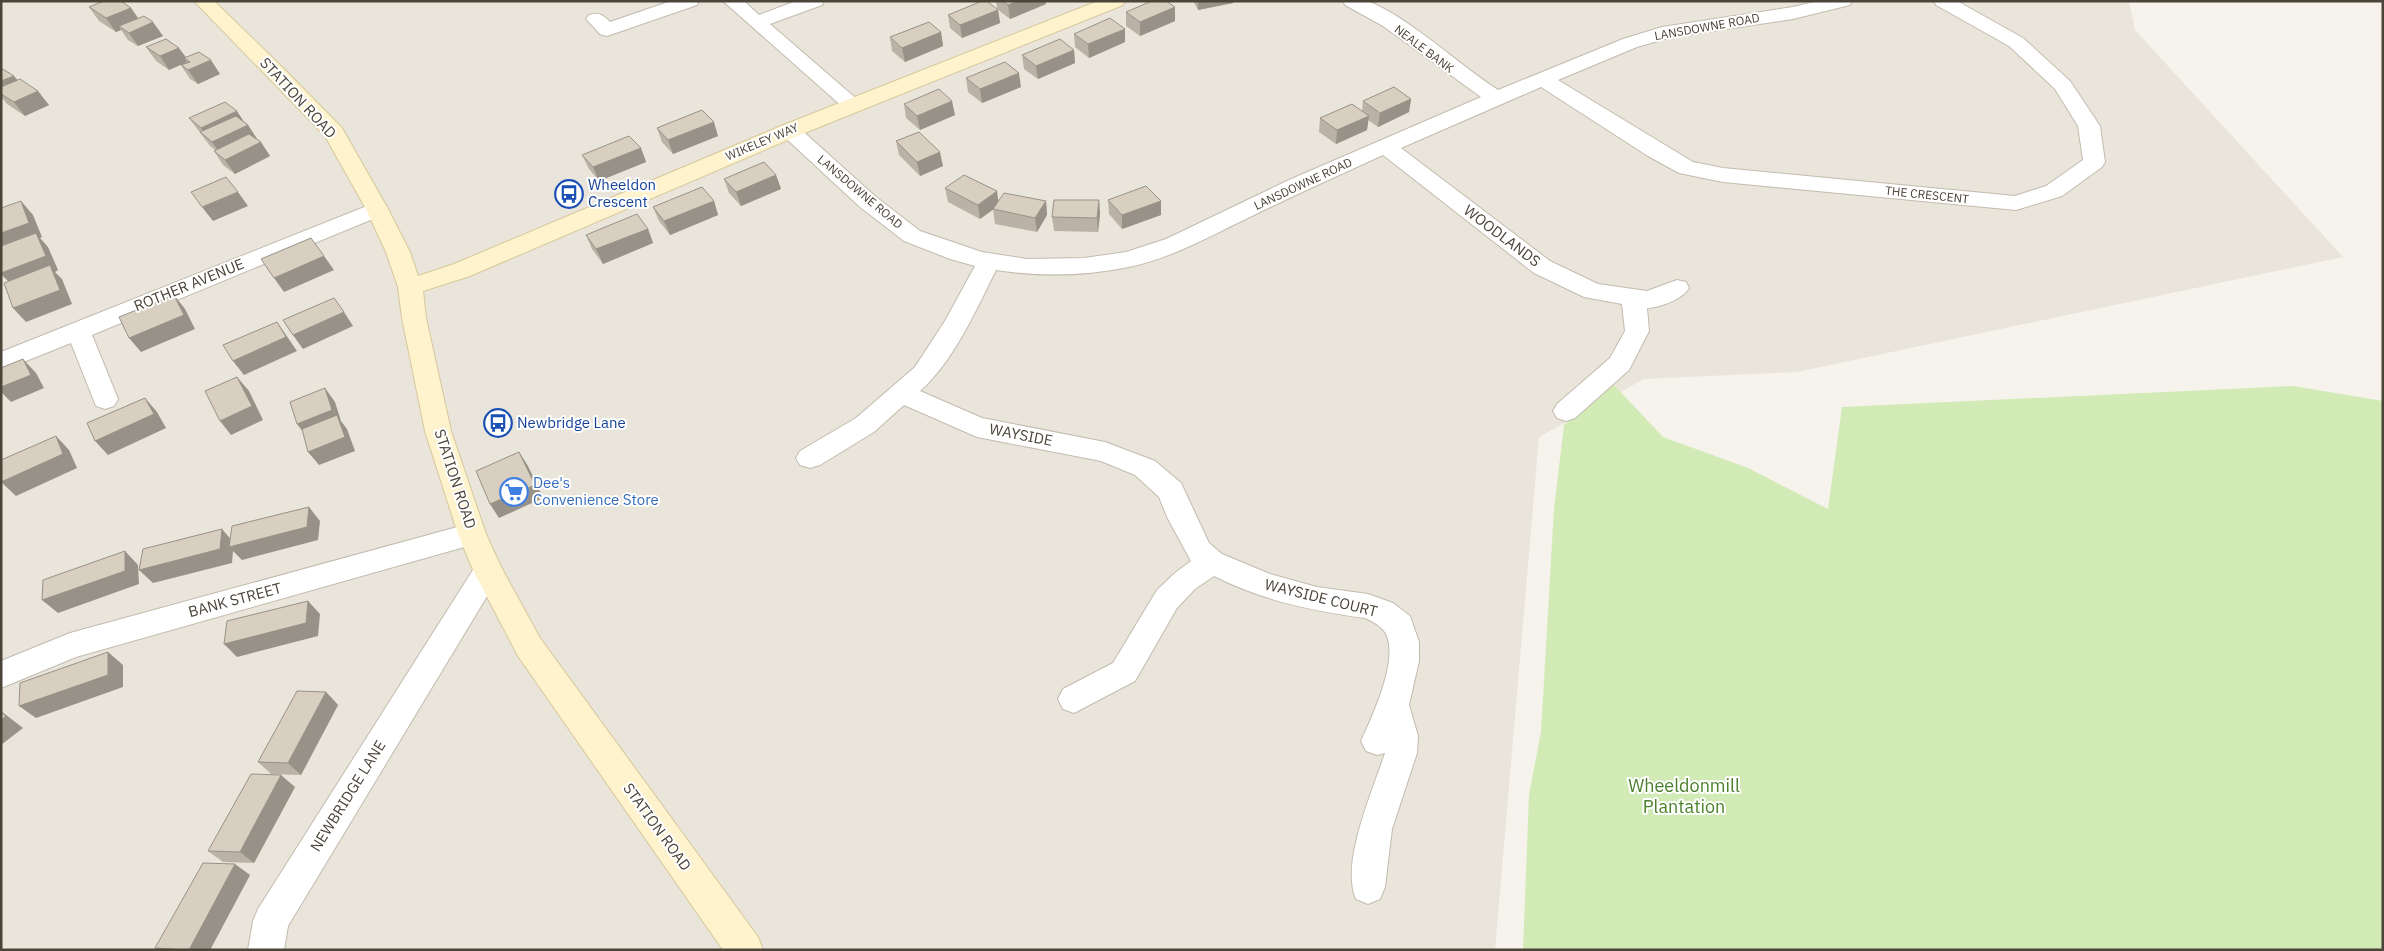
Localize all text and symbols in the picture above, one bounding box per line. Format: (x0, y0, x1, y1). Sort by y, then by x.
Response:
street label: LANSDOWNE ROAD (1653, 10, 1761, 43)
street label: NEALE BANK (1392, 21, 1457, 76)
street label: STATION ROAD (256, 53, 341, 142)
street label: WIKELEY WAY (723, 119, 800, 164)
street label: LANSDOWNE ROAD (815, 152, 906, 232)
street label: LANSDOWNE ROAD (1251, 154, 1354, 213)
place label: Wheeldon Crescent (588, 175, 656, 211)
bus stop icon: Wheeldon Crescent (554, 179, 584, 209)
street label: THE CRESCENT (1884, 183, 1970, 206)
street label: WOODLANDS (1460, 200, 1545, 271)
street label: ROTHER AVENUE (131, 254, 247, 315)
bus stop icon: Newbridge Lane (483, 408, 513, 438)
place label: Newbridge Lane (517, 413, 626, 432)
street label: WAYSIDE (988, 419, 1054, 450)
street label: STATION ROAD (430, 427, 481, 531)
place label: Dee's Convenience Store (533, 473, 659, 509)
supermarket icon: Dee's Convenience Store (499, 477, 529, 507)
street label: WAYSIDE COURT (1263, 574, 1380, 621)
street label: BANK STREET (186, 578, 284, 621)
street label: NEWBRIDGE LANE (306, 737, 389, 855)
park label: Wheeldonmill Plantation (1628, 774, 1740, 818)
street label: STATION ROAD (619, 779, 696, 874)

